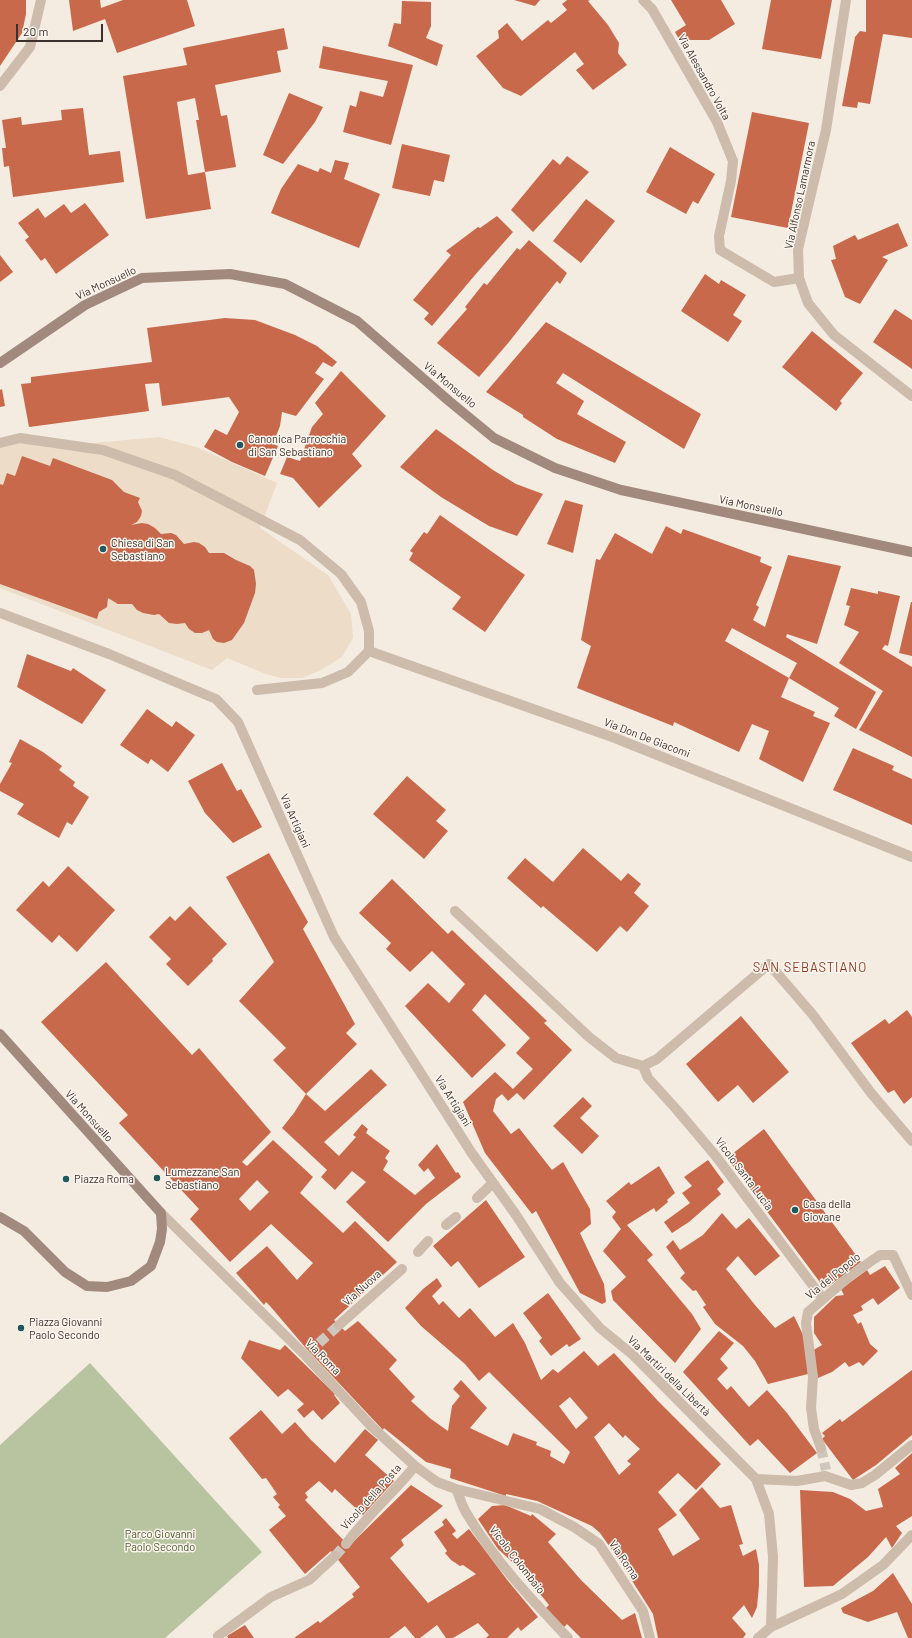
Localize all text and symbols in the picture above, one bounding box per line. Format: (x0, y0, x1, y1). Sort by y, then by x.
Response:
scale bar (18, 16, 105, 42)
text: 20 m (23, 24, 49, 38)
street label: Via Alessandro Volta (675, 32, 733, 122)
street label: Via Alfonso Lamarmora (782, 140, 818, 250)
street label: Via Monsuello (74, 263, 138, 303)
street label: Via Monsuello (421, 359, 479, 411)
place label: Canonica Parrocchia di San Sebastiano (248, 432, 346, 458)
marker: Canonica Parrocchia di San Sebastiano (235, 440, 245, 450)
street label: Via Monsuello (718, 493, 784, 519)
place label: Chiesa di San Sebastiano (111, 536, 174, 562)
marker: Chiesa di San Sebastiano (98, 544, 108, 554)
street label: Via Don De Giacomi (602, 715, 692, 761)
street label: Via Artigiani (277, 792, 313, 850)
district label: SAN SEBASTIANO (753, 960, 867, 976)
street label: Via Artigiani (432, 1073, 474, 1129)
street label: Via Monsuello (62, 1087, 116, 1145)
street label: Vicolo Santa Lucia (712, 1135, 776, 1213)
place label: Lumezzane San Sebastiano (165, 1165, 239, 1191)
place label: Piazza Roma (74, 1172, 134, 1186)
marker: Lumezzane San Sebastiano (152, 1173, 162, 1183)
marker: Piazza Roma (61, 1174, 71, 1184)
place label: Casa della Giovane (803, 1197, 851, 1223)
marker: Casa della Giovane (790, 1205, 800, 1215)
street label: Via del Popolo (803, 1250, 863, 1302)
street label: Via Nuova (340, 1267, 384, 1309)
place label: Piazza Giovanni Paolo Secondo (29, 1315, 102, 1341)
marker: Piazza Giovanni Paolo Secondo (16, 1323, 26, 1333)
street label: Via Martiri della Libertà (625, 1333, 713, 1419)
street label: Via Roma (303, 1336, 343, 1378)
street label: Vicolo della Posta (338, 1461, 404, 1533)
street label: Vicolo Colombaio (486, 1523, 548, 1597)
park label: Parco Giovanni Paolo Secondo (125, 1527, 195, 1553)
street label: Via Roma (606, 1538, 642, 1582)

